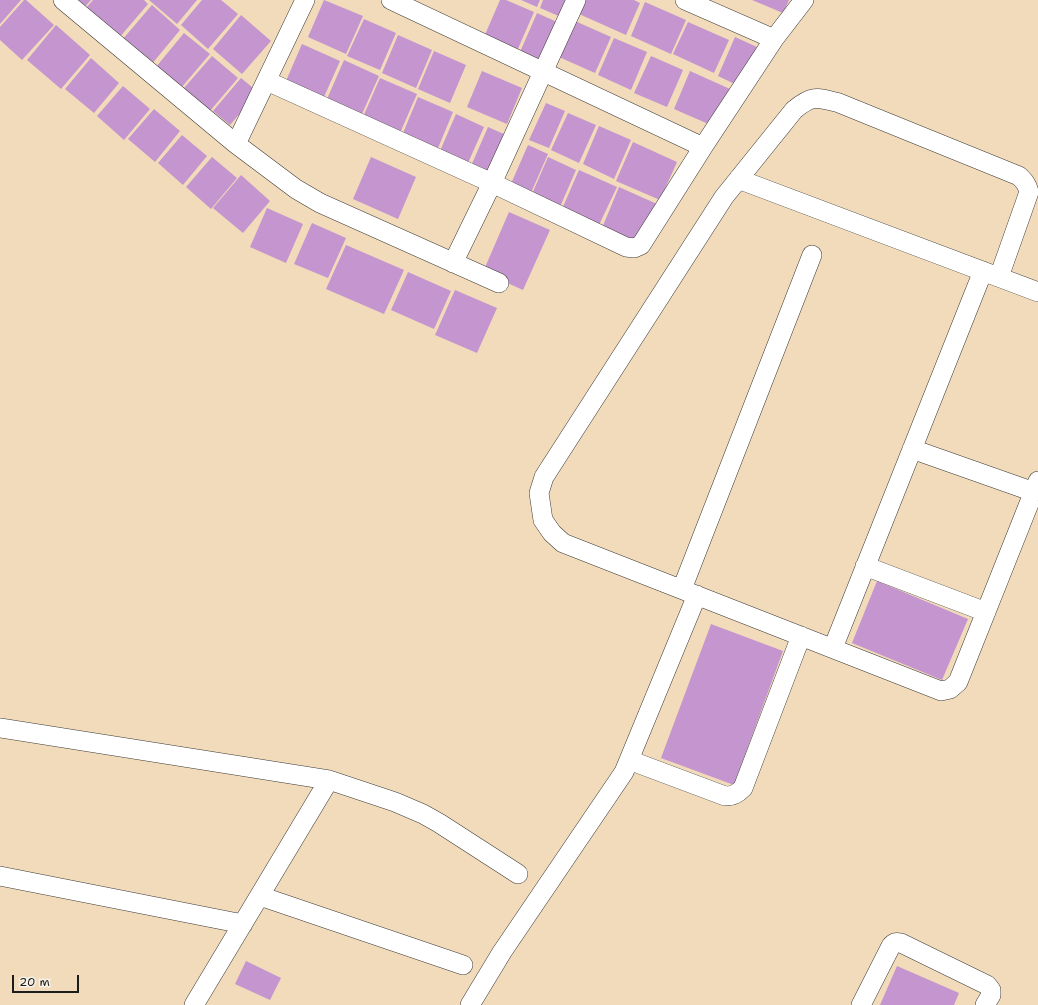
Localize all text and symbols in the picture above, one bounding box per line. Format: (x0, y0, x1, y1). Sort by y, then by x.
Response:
scale bar (14, 967, 81, 993)
text: 20 m (19, 974, 50, 990)

